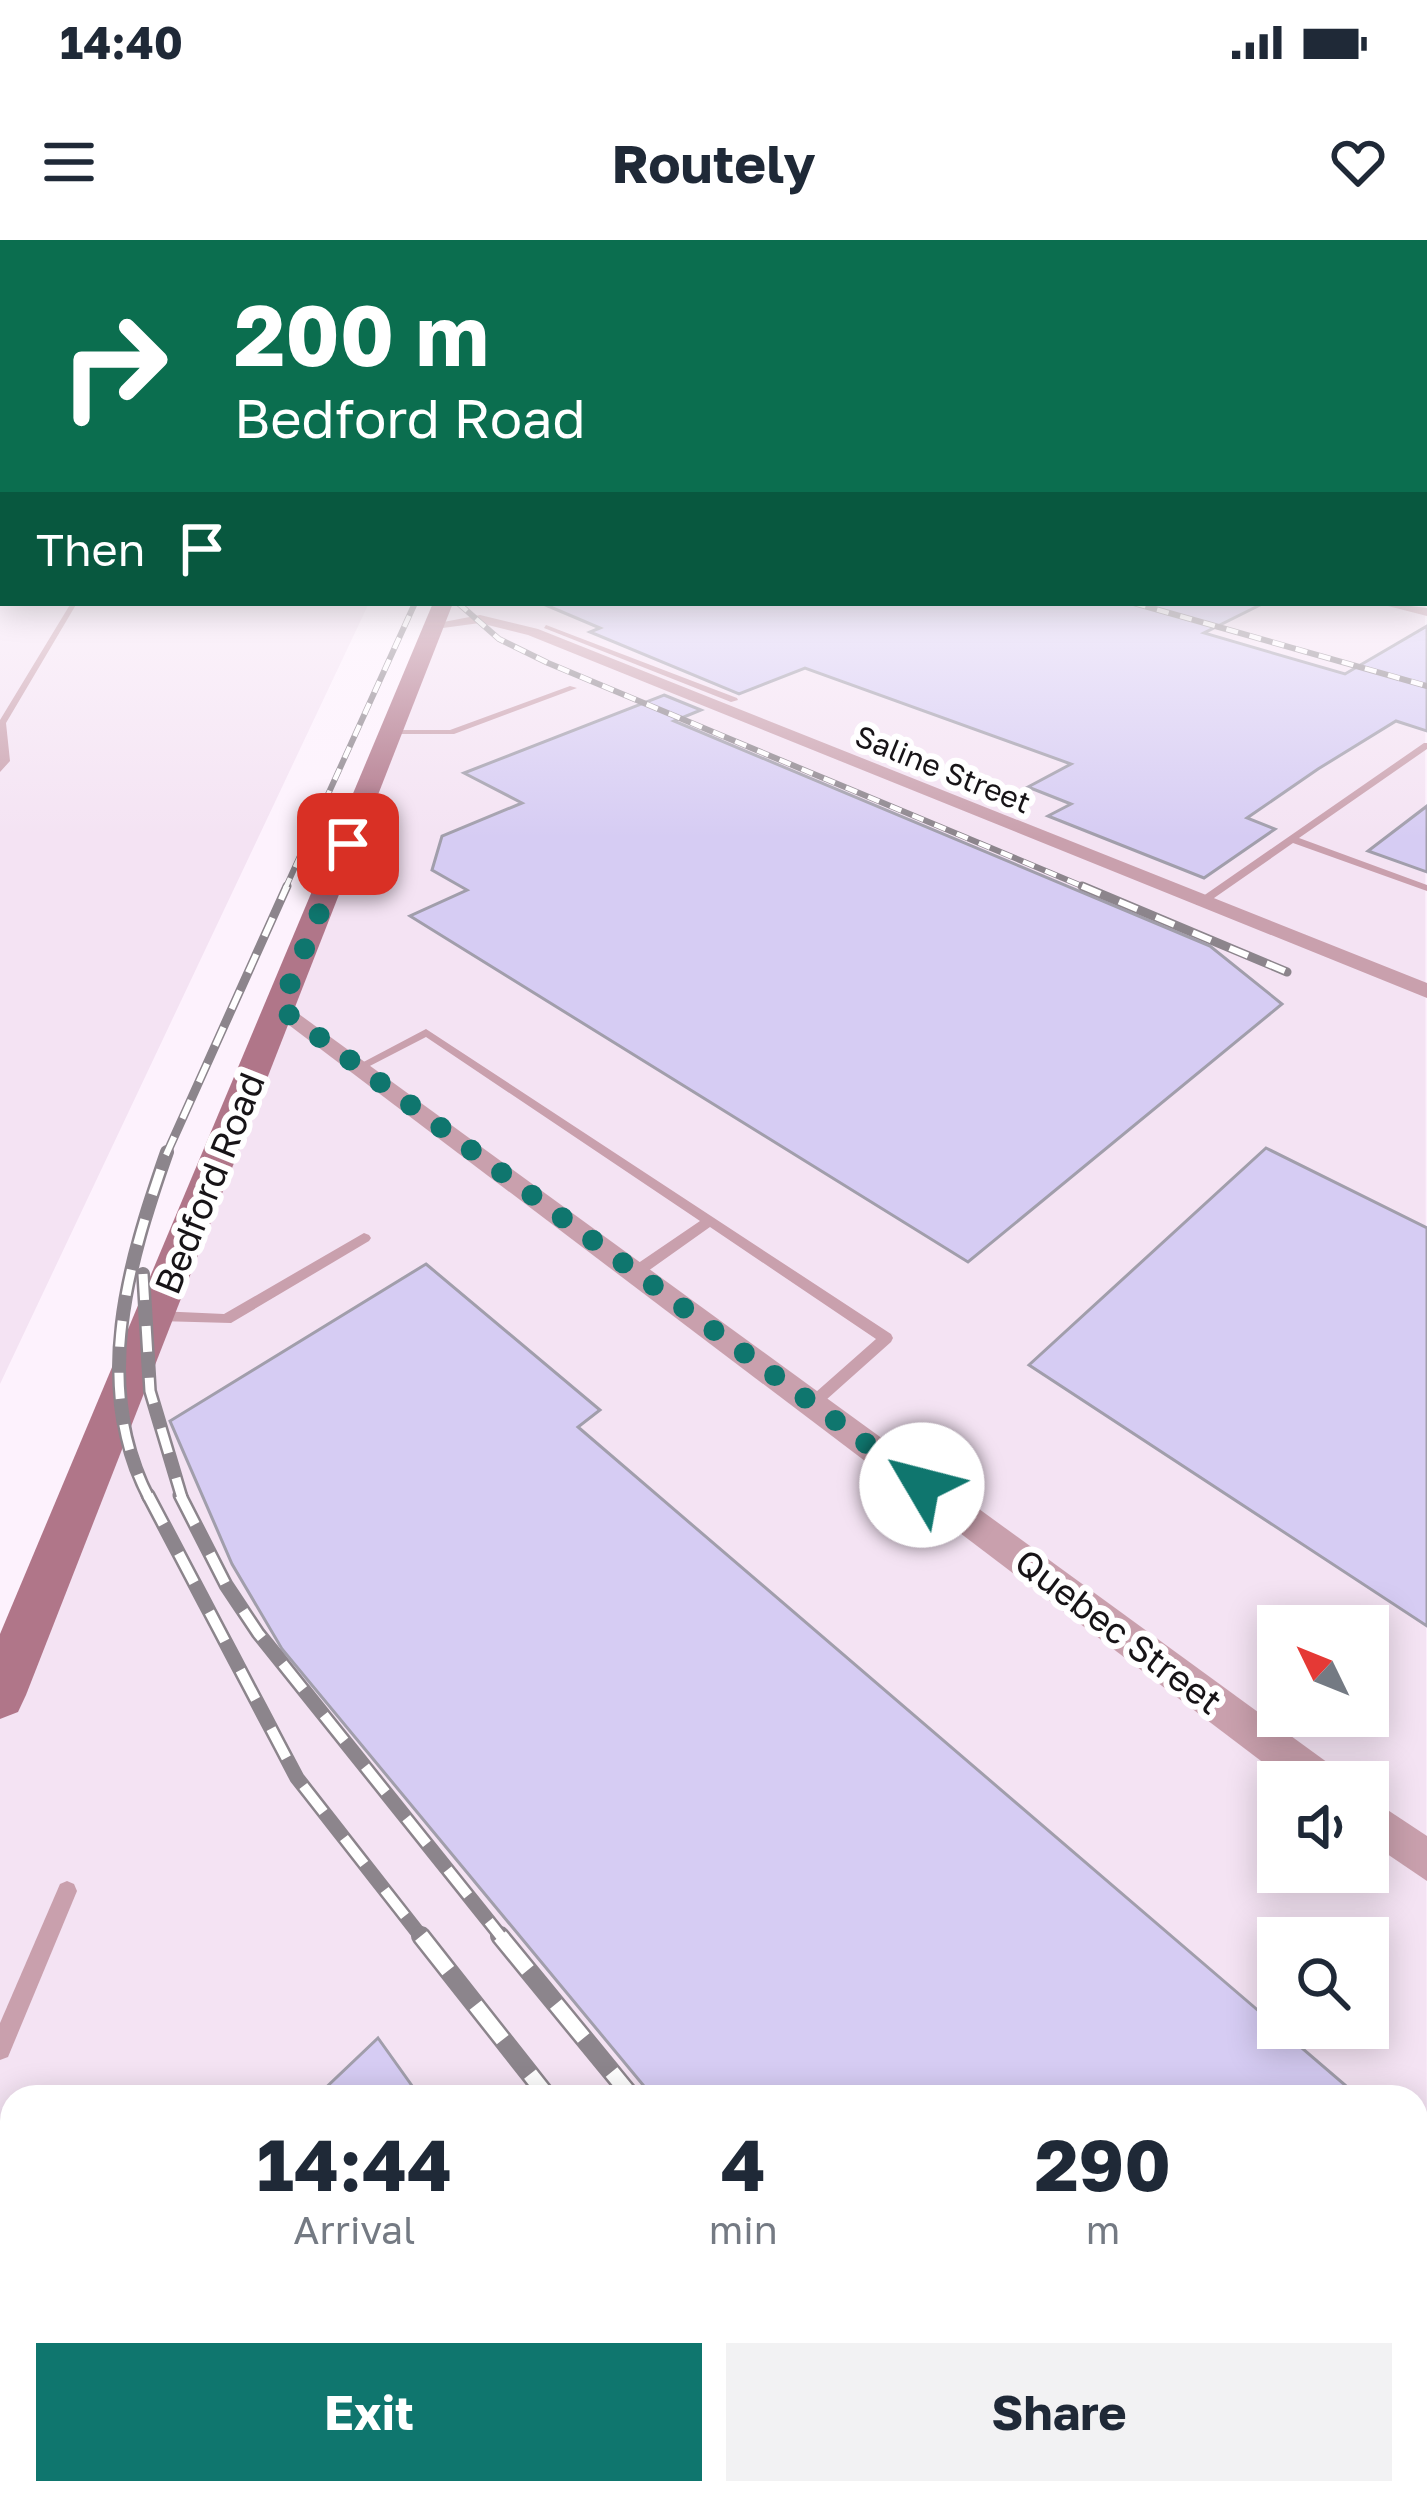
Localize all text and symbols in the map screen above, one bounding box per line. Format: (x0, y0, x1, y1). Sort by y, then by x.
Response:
text: 14:40 (60, 15, 183, 69)
icon: menu (36, 129, 102, 195)
icon: heart (1325, 129, 1391, 195)
text: Routely (611, 130, 816, 195)
text: 200 m (234, 284, 489, 384)
icon: right (36, 288, 192, 444)
text: Bedford Road (234, 385, 586, 450)
icon: arrive (169, 516, 235, 582)
text: Then (36, 522, 145, 576)
street label: Saline Street (850, 717, 1036, 821)
pin (297, 793, 399, 895)
icon: arrive (315, 811, 381, 877)
street label: Bedford Road (145, 1066, 273, 1300)
position arrow (859, 1422, 985, 1548)
street label: Quebec Street (1007, 1539, 1231, 1723)
north arrow (1257, 1605, 1389, 1737)
map controls (1257, 1605, 1389, 2049)
button: sound (1257, 1761, 1389, 1893)
button: search (1257, 1917, 1389, 2049)
text: 14:44 (257, 2120, 452, 2207)
text: 4 (721, 2120, 766, 2207)
text: 290 (1035, 2120, 1171, 2207)
text: Arrival (293, 2206, 416, 2253)
text: min (709, 2206, 778, 2253)
text: m (1086, 2206, 1120, 2253)
button: Exit (36, 2343, 702, 2481)
button: Share (726, 2343, 1392, 2481)

